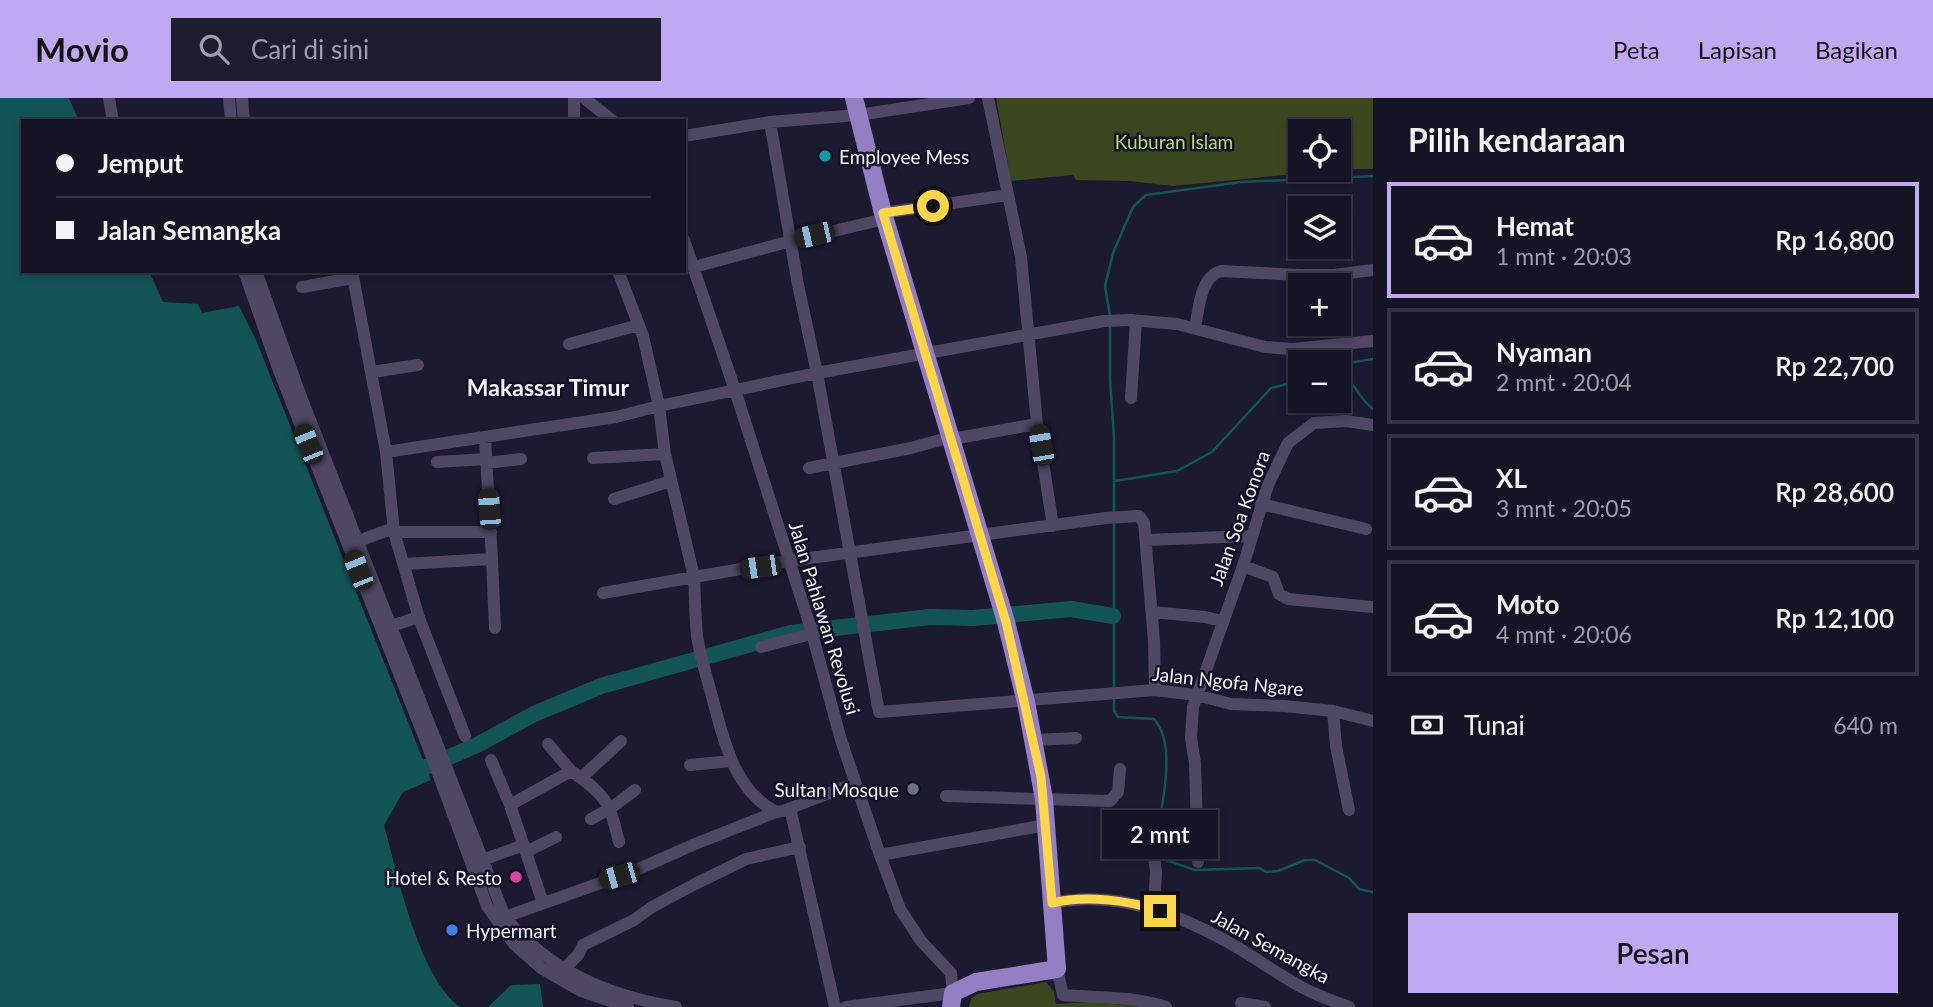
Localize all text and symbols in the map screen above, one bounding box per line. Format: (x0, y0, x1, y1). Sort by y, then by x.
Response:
search box (171, 18, 661, 81)
text: Movio (35, 29, 129, 69)
icon: search (195, 30, 233, 68)
text: Cari di sini (251, 33, 369, 65)
text: Peta (1613, 35, 1660, 64)
text: Lapisan (1698, 35, 1777, 64)
text: Bagikan (1815, 35, 1898, 64)
map controls (1288, 119, 1351, 413)
button: locate (1288, 119, 1351, 182)
text: Pilih kendaraan (1408, 120, 1626, 159)
park label: Kuburan Islam (1115, 130, 1233, 153)
place label: Employee Mess (839, 145, 969, 168)
text: Jemput (98, 147, 184, 179)
marker: Employee Mess (817, 148, 833, 164)
route start (917, 190, 949, 222)
button: layers (1288, 196, 1351, 259)
icon: car (1412, 209, 1475, 272)
text: Hemat (1496, 210, 1574, 242)
text: Jalan Semangka (98, 214, 281, 246)
car (792, 220, 837, 250)
text: Rp 16,800 (1775, 224, 1894, 256)
text: 1 mnt · 20:03 (1496, 242, 1632, 270)
button: + (1288, 273, 1351, 336)
icon: car (1412, 335, 1475, 398)
text: Nyaman (1496, 336, 1592, 368)
button: − (1288, 350, 1351, 413)
text: Rp 22,700 (1775, 350, 1894, 382)
text: 2 mnt · 20:04 (1496, 368, 1632, 396)
district label: Makassar Timur (467, 373, 630, 401)
car (291, 421, 326, 467)
car (1028, 422, 1055, 468)
street label: Jalan Soa Konora (1204, 447, 1274, 589)
icon: car (1412, 461, 1475, 524)
text: XL (1496, 462, 1527, 494)
text: Rp 28,600 (1775, 476, 1894, 508)
car (478, 487, 501, 531)
text: 3 mnt · 20:05 (1496, 494, 1632, 522)
street label: Jalan Pahlawan Revolusi (785, 519, 865, 717)
car (341, 547, 376, 593)
car (738, 554, 783, 580)
icon: car (1412, 587, 1475, 650)
text: Moto (1496, 588, 1559, 620)
text: Rp 12,100 (1775, 602, 1894, 634)
text: 4 mnt · 20:06 (1496, 620, 1632, 648)
street label: Jalan Ngofa Ngare (1151, 662, 1305, 700)
icon: cash (1408, 706, 1446, 744)
text: Tunai (1464, 709, 1525, 741)
text: 640 m (1833, 711, 1898, 739)
place label: Sultan Mosque (774, 778, 899, 801)
marker: Sultan Mosque (905, 781, 921, 797)
callout: 2 mnt (1102, 810, 1218, 858)
text: 2 mnt (1130, 820, 1190, 848)
car (596, 860, 643, 892)
place label: Hotel & Resto (386, 866, 502, 889)
marker: Hotel & Resto (508, 869, 524, 885)
route end (1144, 895, 1176, 927)
street label: Jalan Semangka (1208, 904, 1334, 988)
button: Pesan (1408, 913, 1898, 993)
place label: Hypermart (466, 919, 557, 942)
marker: Hypermart (444, 922, 460, 938)

